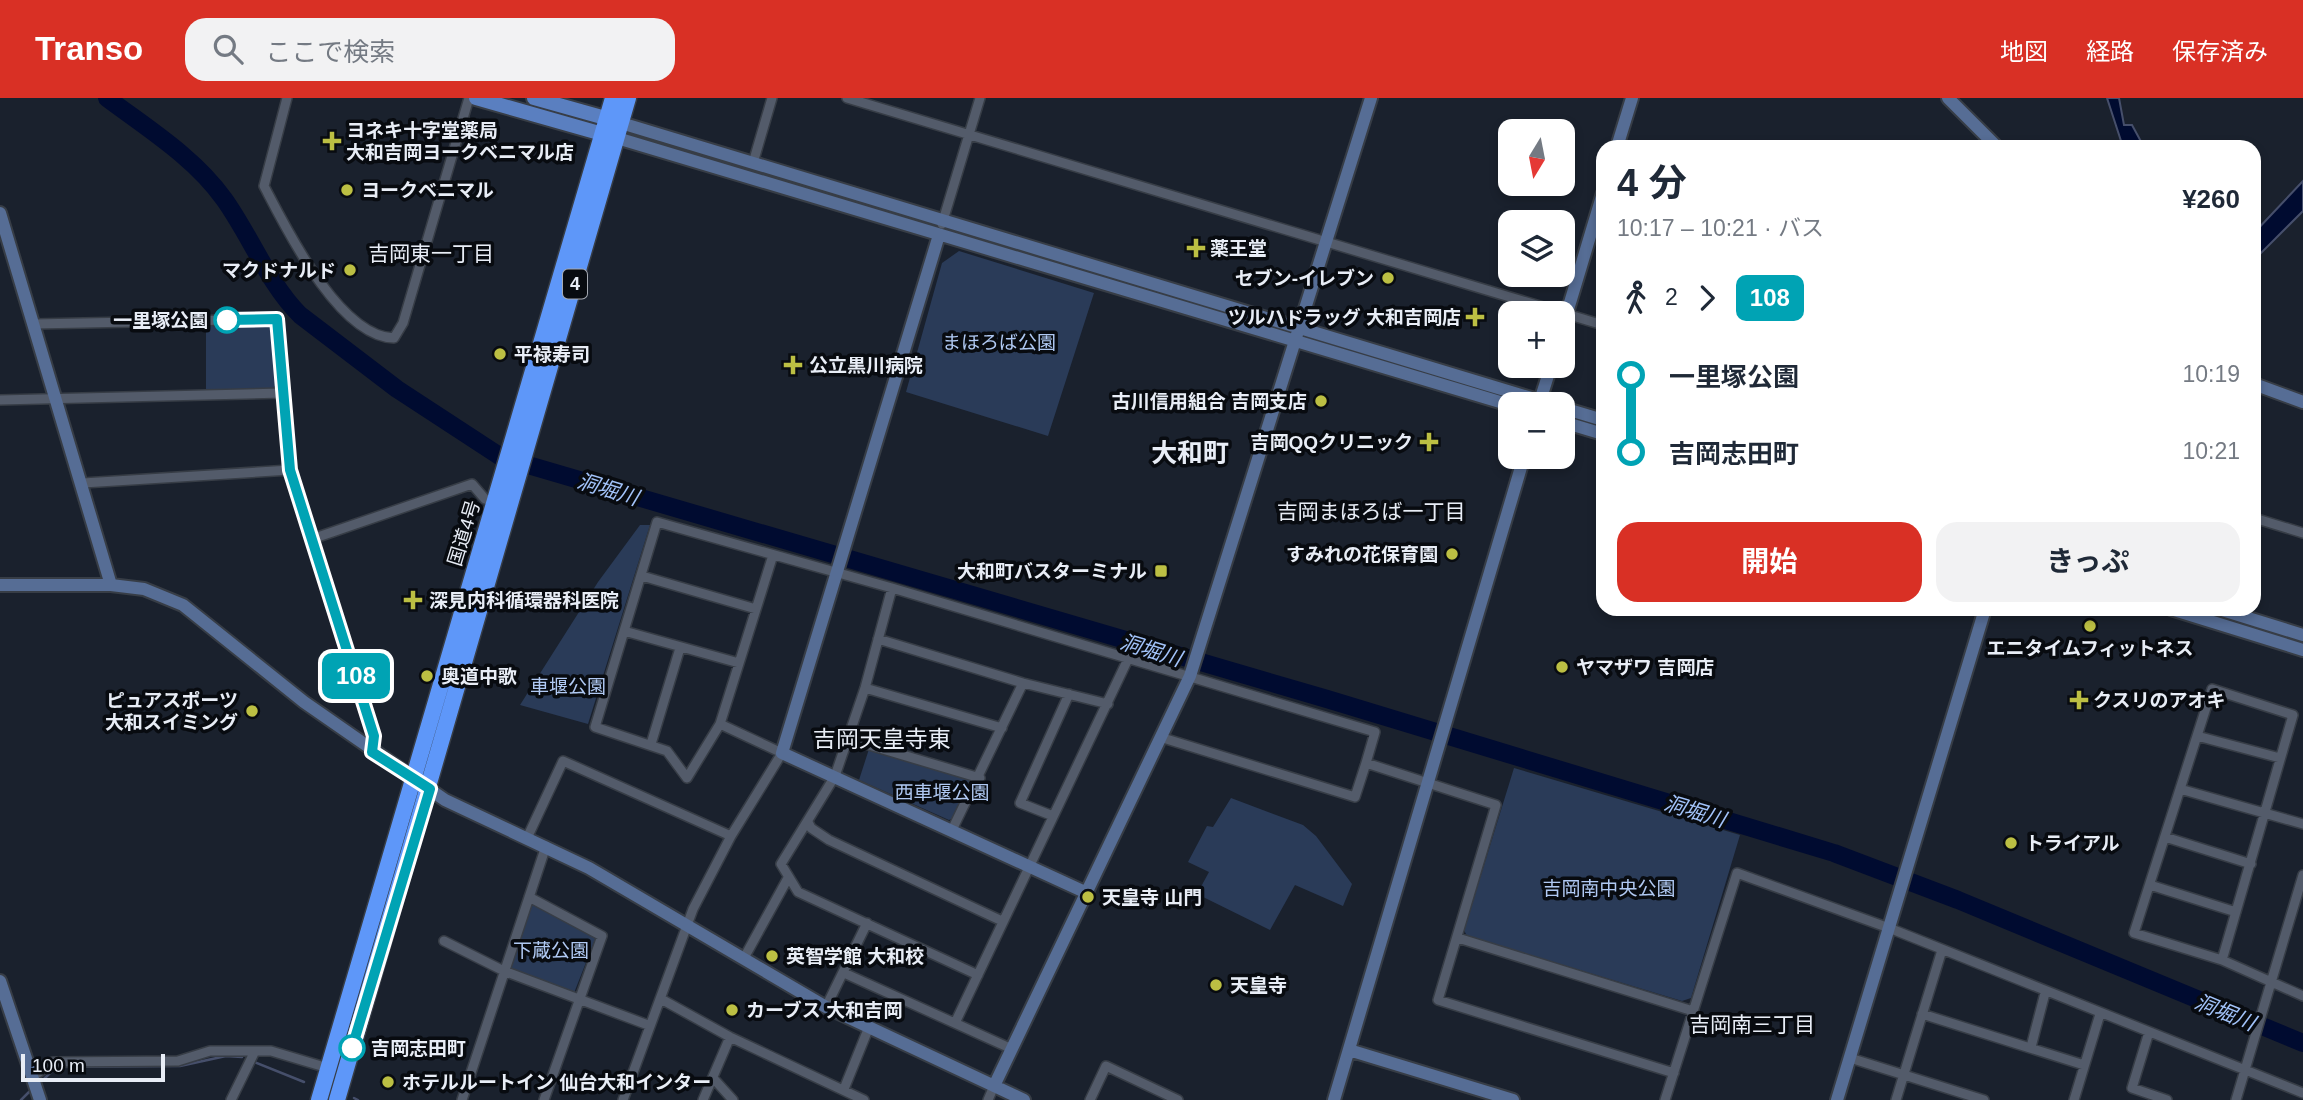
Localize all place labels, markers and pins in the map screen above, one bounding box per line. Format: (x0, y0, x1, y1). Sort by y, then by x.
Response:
place label: ヨネキ十字堂薬局 大和吉岡ヨークベニマル店 (346, 120, 574, 163)
marker: ヨネキ十字堂薬局 大和吉岡ヨークベニマル店 (324, 133, 340, 149)
place label: ヨークベニマル (361, 180, 494, 201)
marker: ヨークベニマル (339, 182, 355, 198)
place label: 薬王堂 (1210, 238, 1267, 259)
marker: 薬王堂 (1188, 240, 1204, 256)
place label: マクドナルド (222, 260, 336, 281)
marker: マクドナルド (342, 262, 358, 278)
place label: セブン-イレブン (1235, 268, 1374, 289)
marker: セブン-イレブン (1380, 270, 1396, 286)
marker: 一里塚公園 (214, 307, 240, 333)
place label: ツルハドラッグ 大和吉岡店 (1228, 307, 1461, 328)
marker: ツルハドラッグ 大和吉岡店 (1467, 309, 1483, 325)
place label: 一里塚公園 (113, 310, 208, 331)
place label: 平禄寿司 (514, 344, 590, 365)
marker: 平禄寿司 (492, 346, 508, 362)
marker: 公立黒川病院 (783, 355, 803, 375)
place label: 公立黒川病院 (809, 355, 923, 376)
place label: 古川信用組合 吉岡支店 (1112, 391, 1307, 412)
marker: 古川信用組合 吉岡支店 (1313, 393, 1329, 409)
place label: 吉岡QQクリニック (1250, 432, 1413, 453)
marker: 吉岡QQクリニック (1419, 432, 1439, 452)
place label: すみれの花保育園 (1286, 544, 1438, 565)
marker: すみれの花保育園 (1444, 546, 1460, 562)
place label: 大和町バスターミナル (957, 561, 1147, 582)
marker: 大和町バスターミナル (1153, 563, 1169, 579)
marker: 深見内科循環器科医院 (403, 590, 423, 610)
place label: 深見内科循環器科医院 (429, 590, 619, 611)
marker: エニタイムフィットネス (2082, 618, 2098, 634)
place label: エニタイムフィットネス (1986, 638, 2194, 659)
place label: ヤマザワ 吉岡店 (1576, 657, 1714, 678)
marker: ヤマザワ 吉岡店 (1554, 659, 1570, 675)
place label: 奥道中歌 (441, 666, 517, 687)
marker: 奥道中歌 (419, 668, 435, 684)
place label: ピュアスポーツ 大和スイミング (105, 690, 238, 733)
place label: クスリのアオキ (2093, 690, 2225, 711)
marker: クスリのアオキ (2071, 692, 2087, 708)
marker: ピュアスポーツ 大和スイミング (244, 703, 260, 719)
place label: トライアル (2025, 833, 2120, 854)
marker: トライアル (2003, 835, 2019, 851)
place label: 天皇寺 山門 (1102, 887, 1202, 908)
marker: 天皇寺 山門 (1080, 889, 1096, 905)
place label: 英智学館 大和校 (786, 946, 924, 967)
marker: 英智学館 大和校 (764, 948, 780, 964)
place label: 天皇寺 (1230, 975, 1287, 996)
marker: 天皇寺 (1208, 977, 1224, 993)
place label: カーブス 大和吉岡 (746, 1000, 902, 1021)
marker: カーブス 大和吉岡 (724, 1002, 740, 1018)
marker: 吉岡志田町 (339, 1035, 365, 1061)
place label: 吉岡志田町 (371, 1038, 466, 1059)
place label: ホテルルートイン 仙台大和インター (402, 1072, 711, 1093)
marker: ホテルルートイン 仙台大和インター (380, 1074, 396, 1090)

